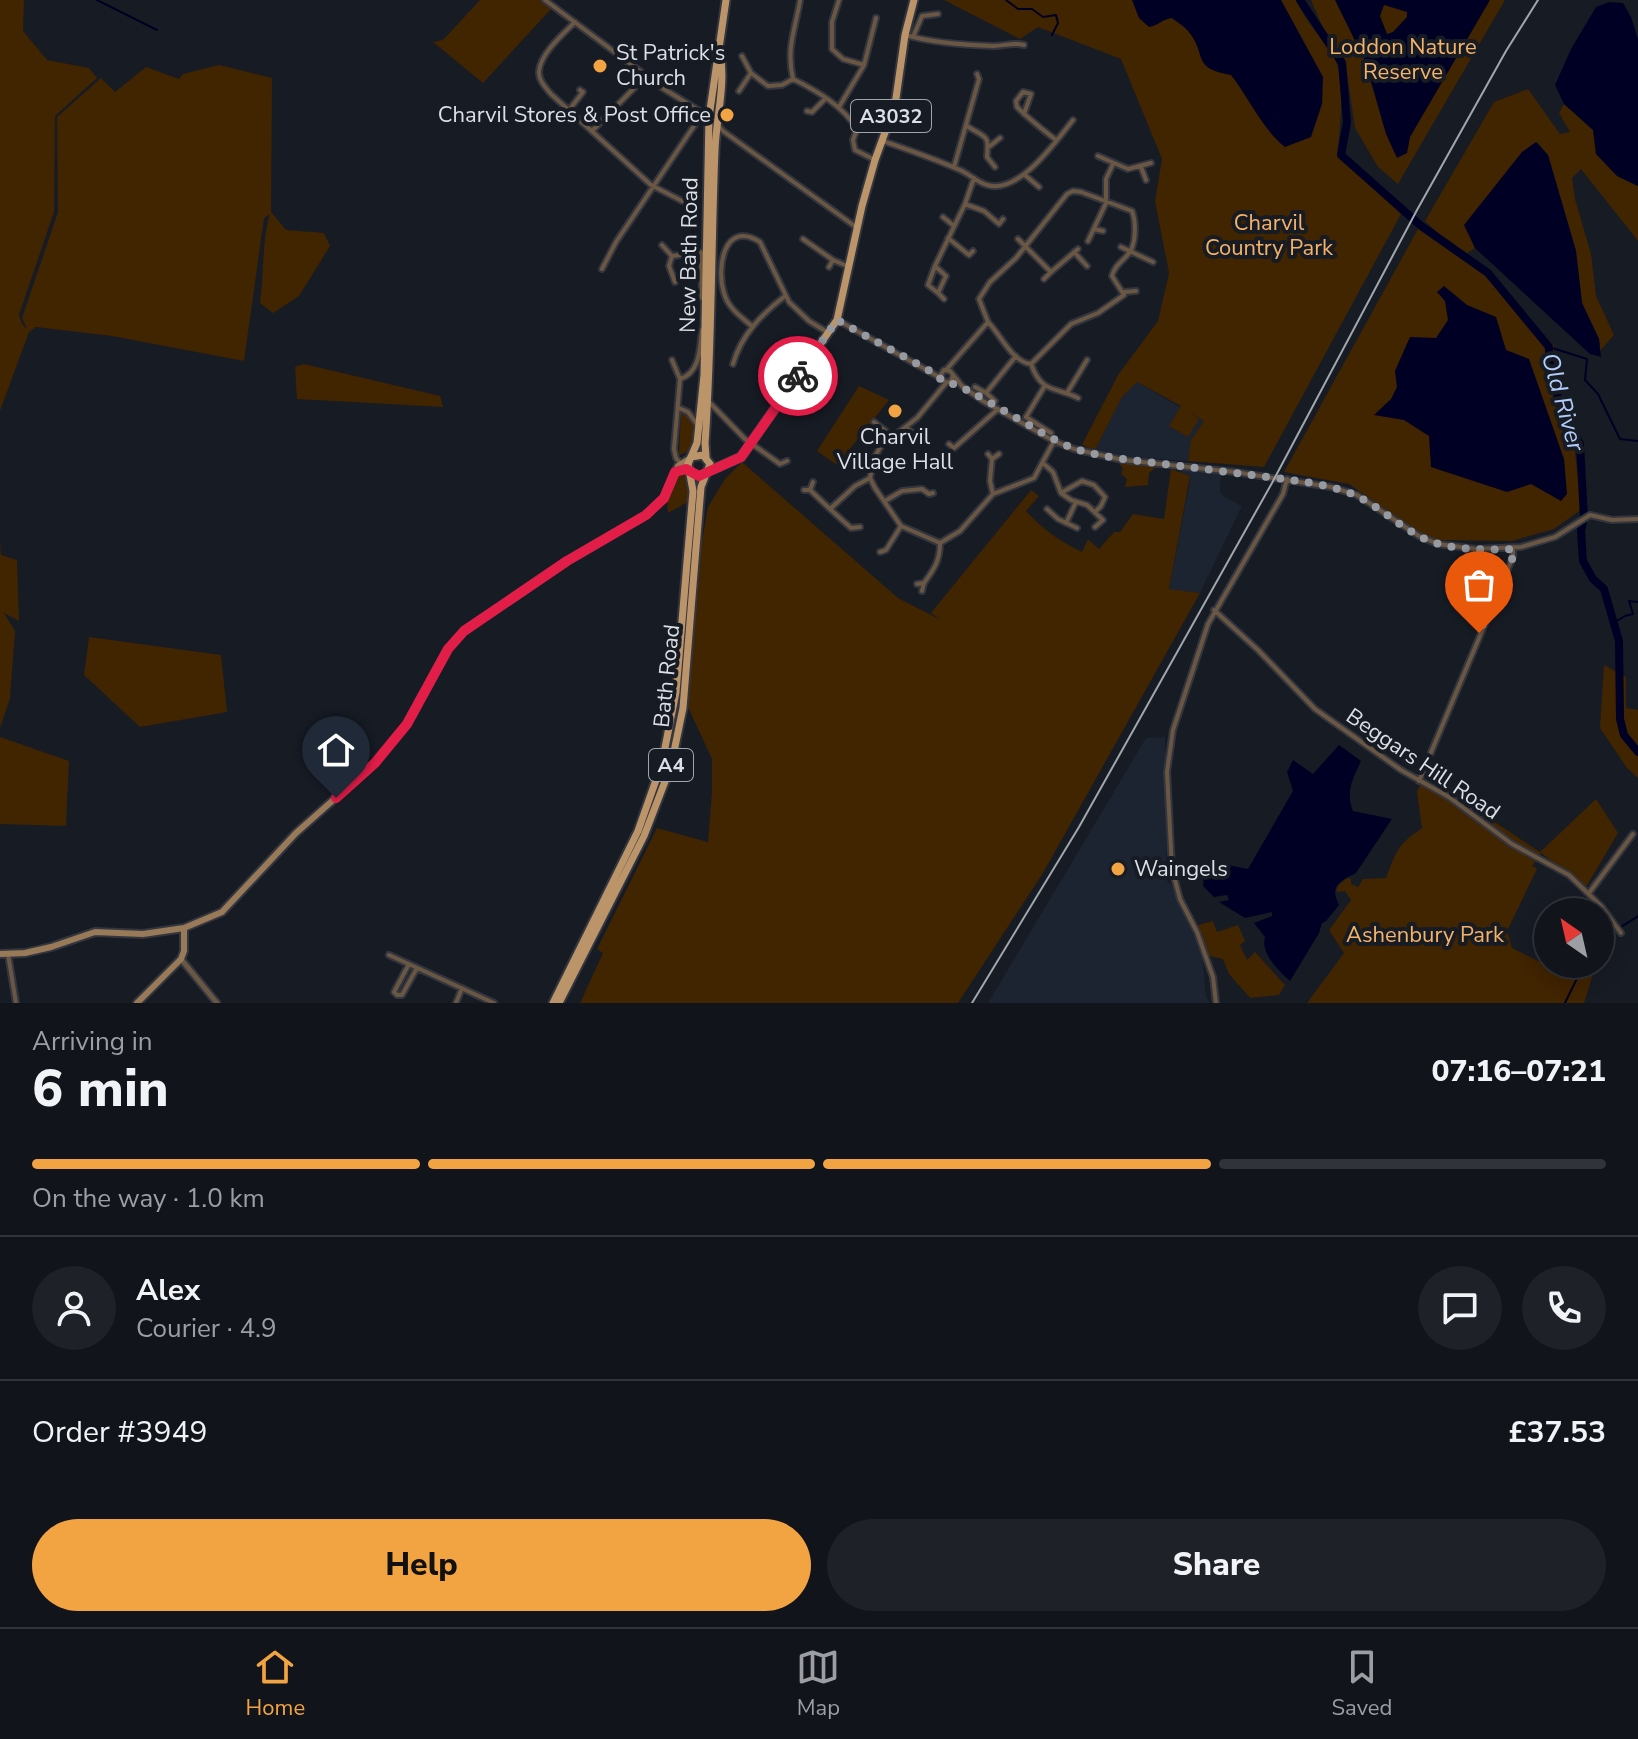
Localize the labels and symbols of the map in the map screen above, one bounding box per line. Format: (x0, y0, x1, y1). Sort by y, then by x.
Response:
park label: Loddon Nature Reserve (1329, 32, 1477, 87)
place label: St Patrick's Church (616, 38, 725, 93)
marker: St Patrick's Church (591, 57, 609, 75)
place label: Charvil Stores & Post Office (438, 100, 711, 130)
road number: A3032 (851, 100, 931, 132)
marker: Charvil Stores & Post Office (718, 106, 736, 124)
street label: New Bath Road (673, 177, 705, 333)
park label: Charvil Country Park (1205, 208, 1334, 263)
courier (758, 336, 838, 416)
water label: Old River (1534, 349, 1593, 456)
marker: Charvil Village Hall (886, 402, 904, 420)
place label: Charvil Village Hall (836, 422, 954, 477)
pin (1445, 551, 1513, 633)
street label: Bath Road (647, 623, 687, 729)
street label: Beggars Hill Road (1340, 701, 1506, 827)
pin (302, 716, 370, 798)
road number: A4 (649, 749, 693, 781)
place label: Waingels (1134, 854, 1228, 884)
marker: Waingels (1109, 860, 1127, 878)
north arrow (1534, 898, 1614, 978)
park label: Ashenbury Park (1346, 920, 1505, 950)

